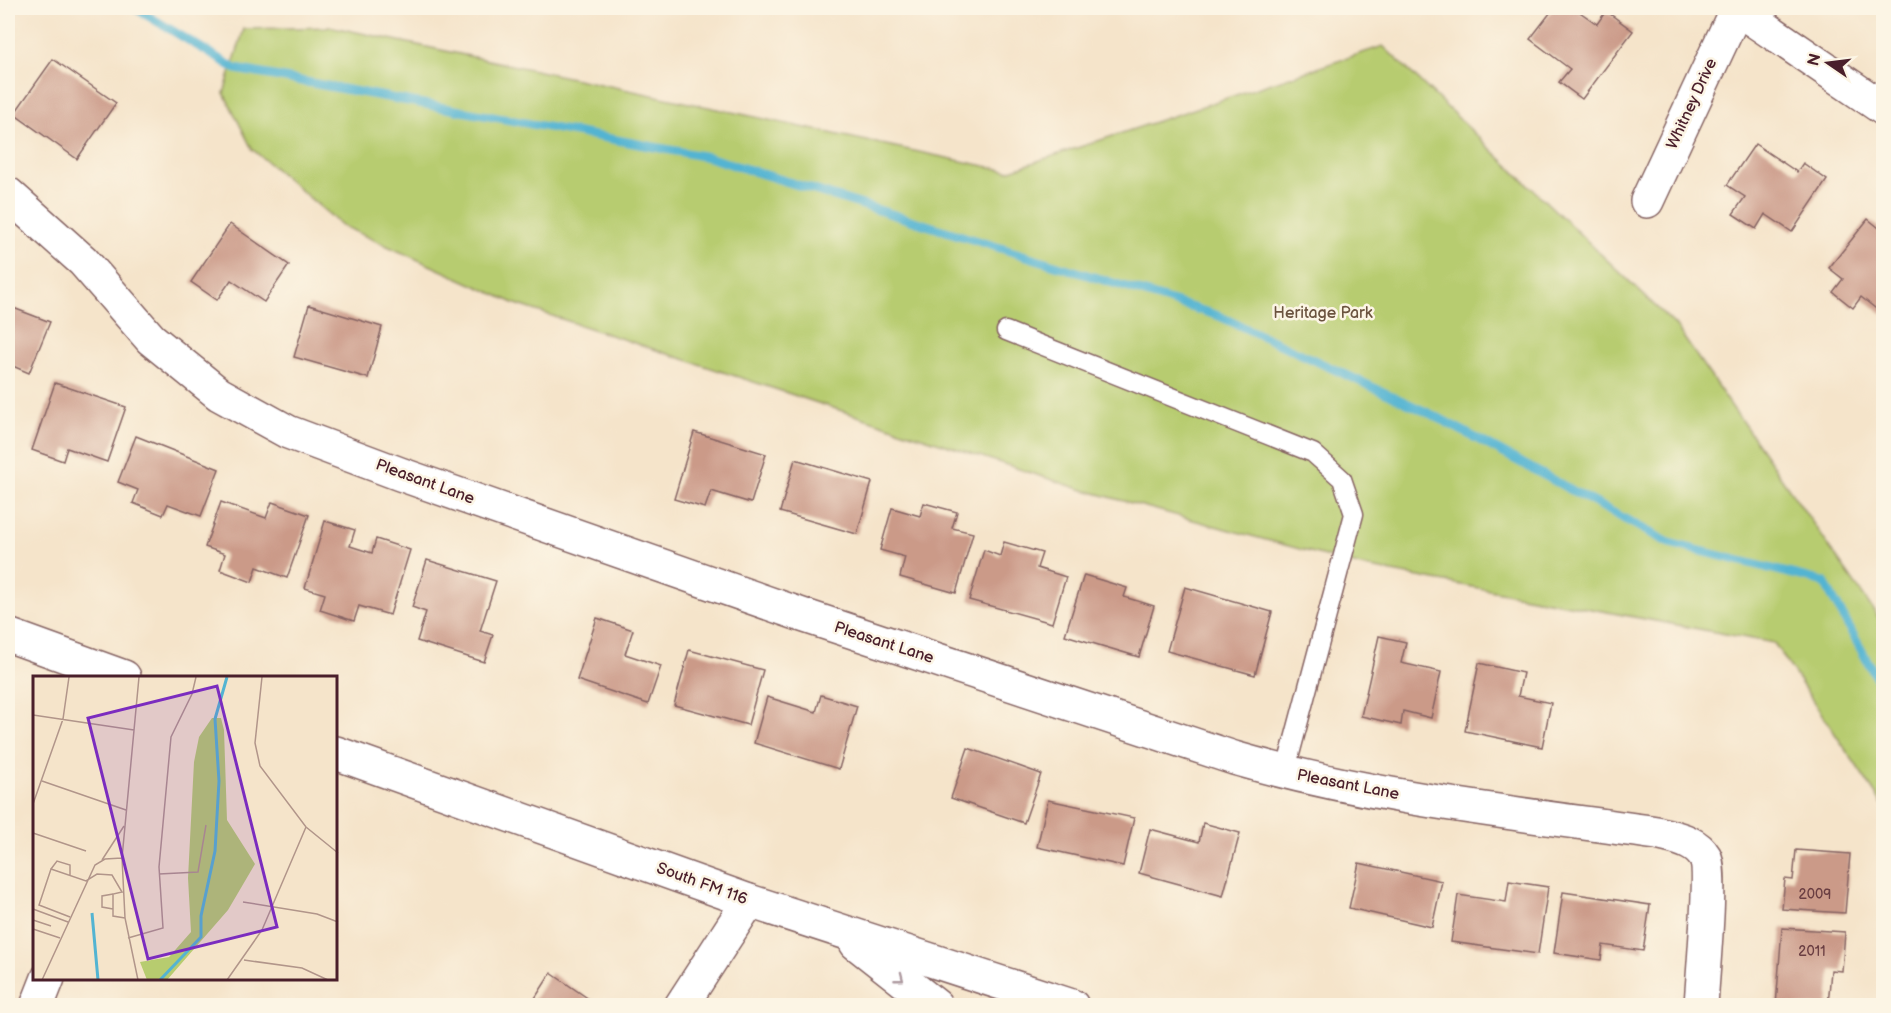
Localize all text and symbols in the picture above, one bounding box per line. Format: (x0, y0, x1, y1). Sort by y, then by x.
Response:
north arrow (1798, 33, 1858, 93)
text: N (1804, 52, 1826, 68)
street label: Whitney Drive (1663, 55, 1722, 152)
park label: Heritage Park (1273, 304, 1373, 323)
street label: Pleasant Lane (373, 455, 477, 509)
street label: Pleasant Lane (832, 618, 937, 668)
inset map (33, 676, 338, 980)
street label: Pleasant Lane (1295, 766, 1401, 804)
street label: South FM 116 (654, 859, 750, 909)
house number: 2009 (1799, 886, 1831, 903)
house number: 2011 (1798, 943, 1826, 960)
one-way arrow (894, 971, 905, 982)

